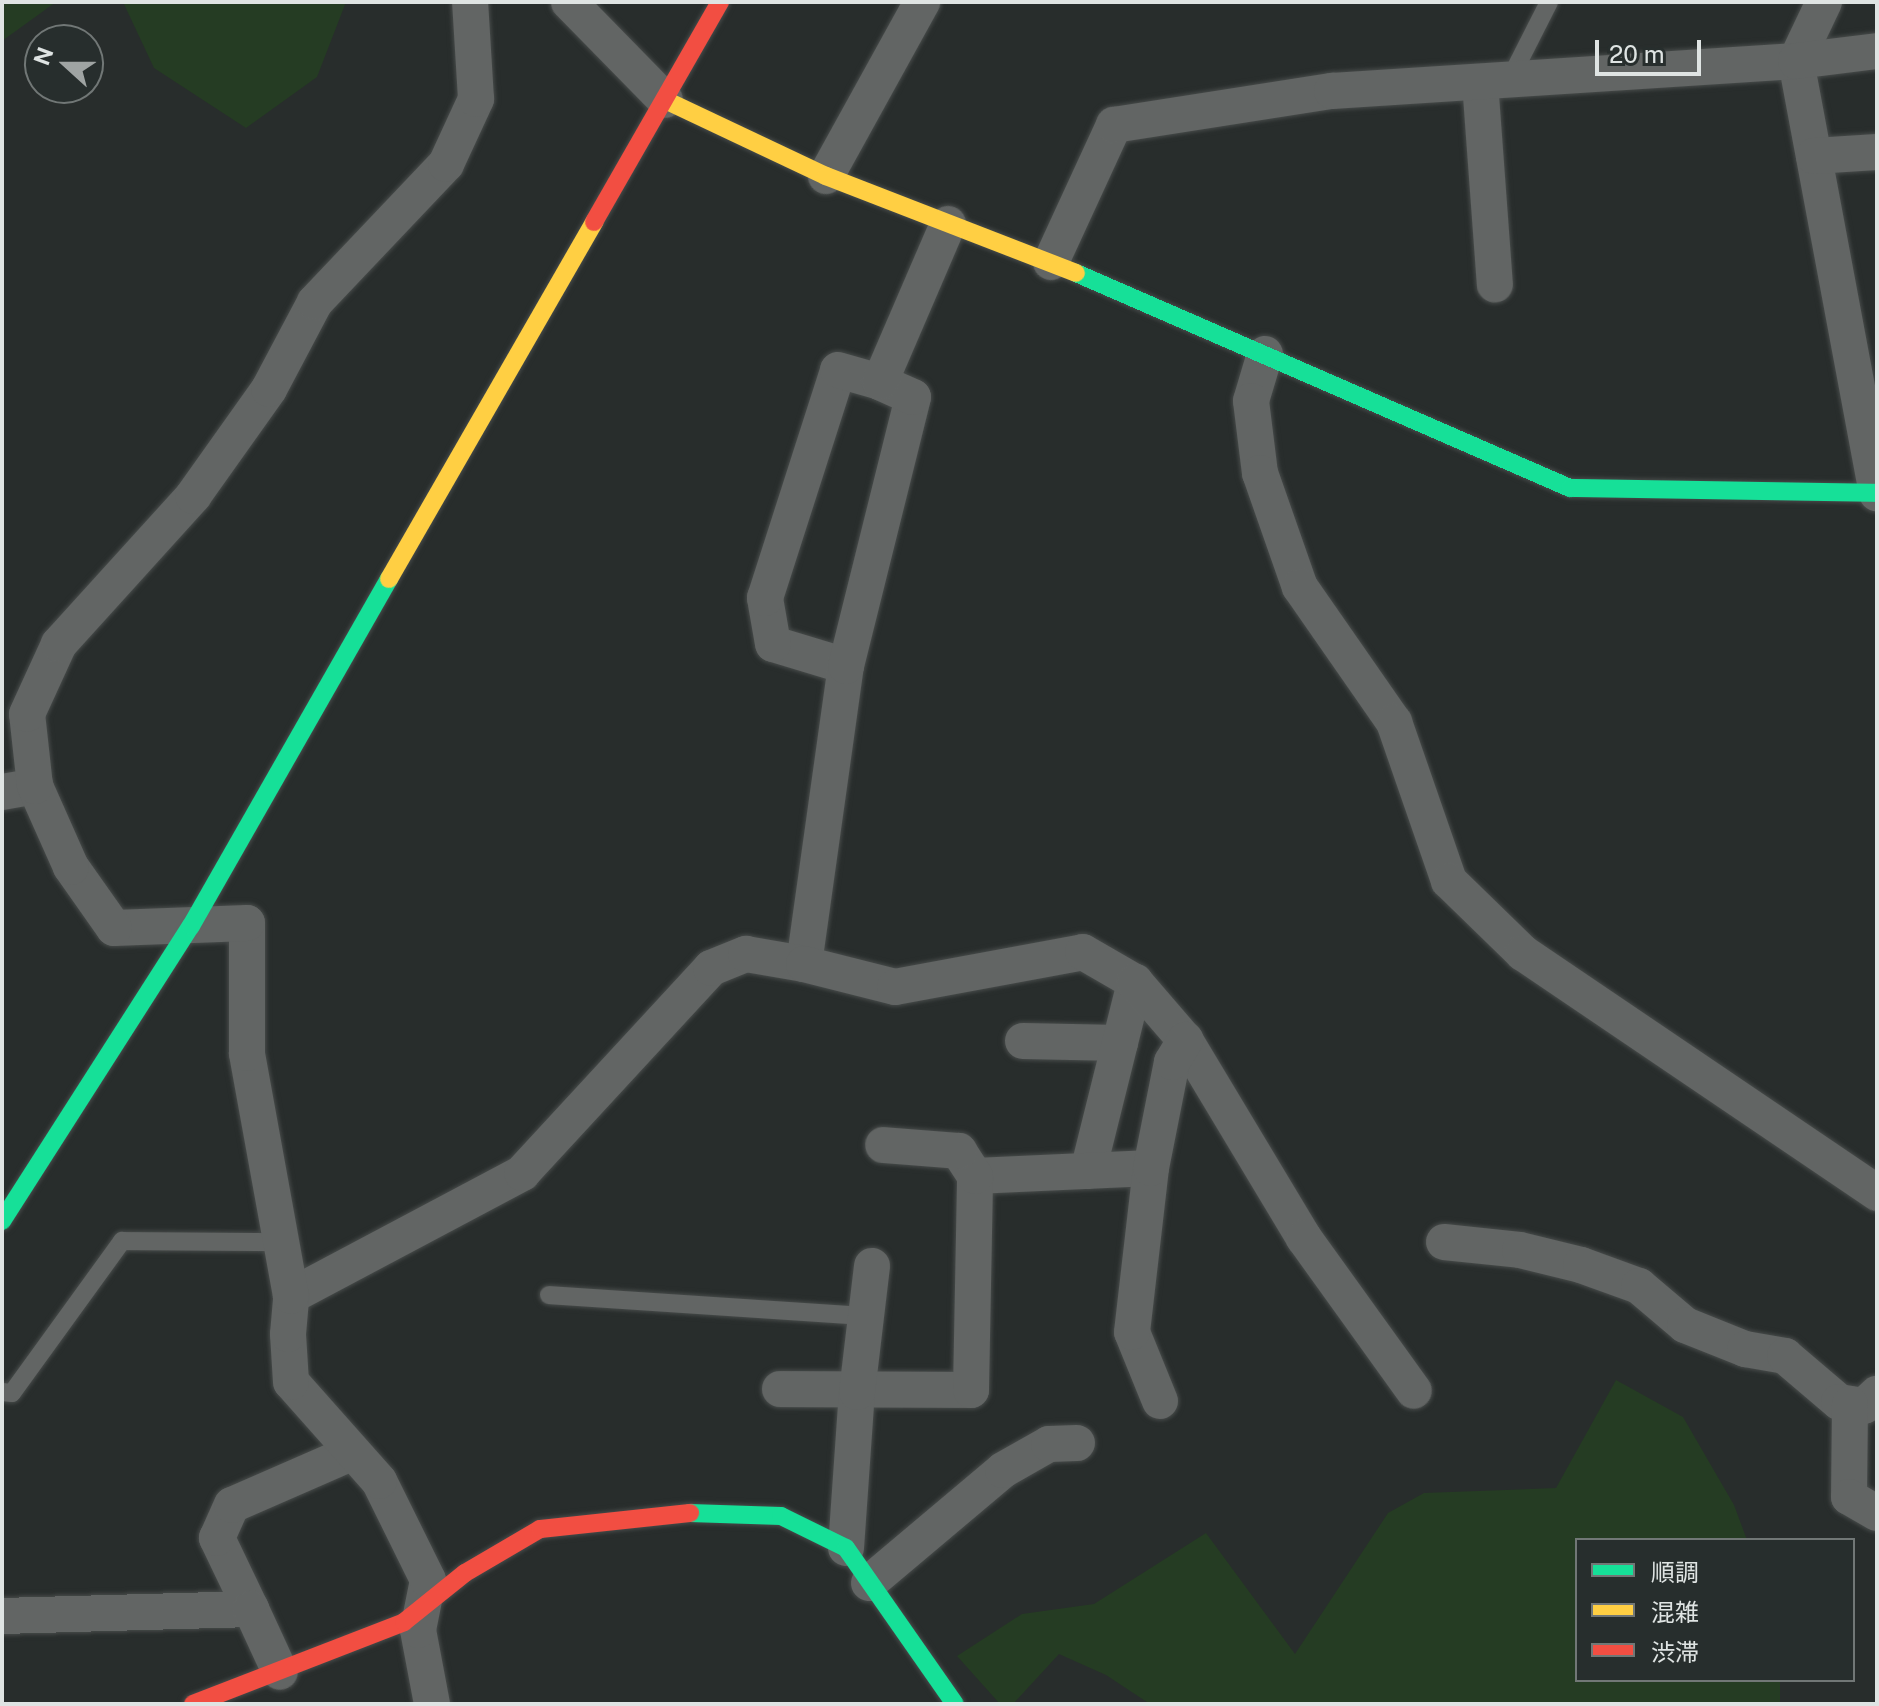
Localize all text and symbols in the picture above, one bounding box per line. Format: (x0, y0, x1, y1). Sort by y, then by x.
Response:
north arrow (24, 24, 104, 104)
scale bar (1599, 24, 1705, 74)
text: 20 m (1609, 40, 1665, 68)
text: N (28, 43, 59, 69)
legend (1575, 1538, 1855, 1682)
text: 順調 (1651, 1558, 1699, 1586)
text: 混雑 (1651, 1598, 1699, 1626)
text: 渋滞 (1651, 1638, 1699, 1666)

